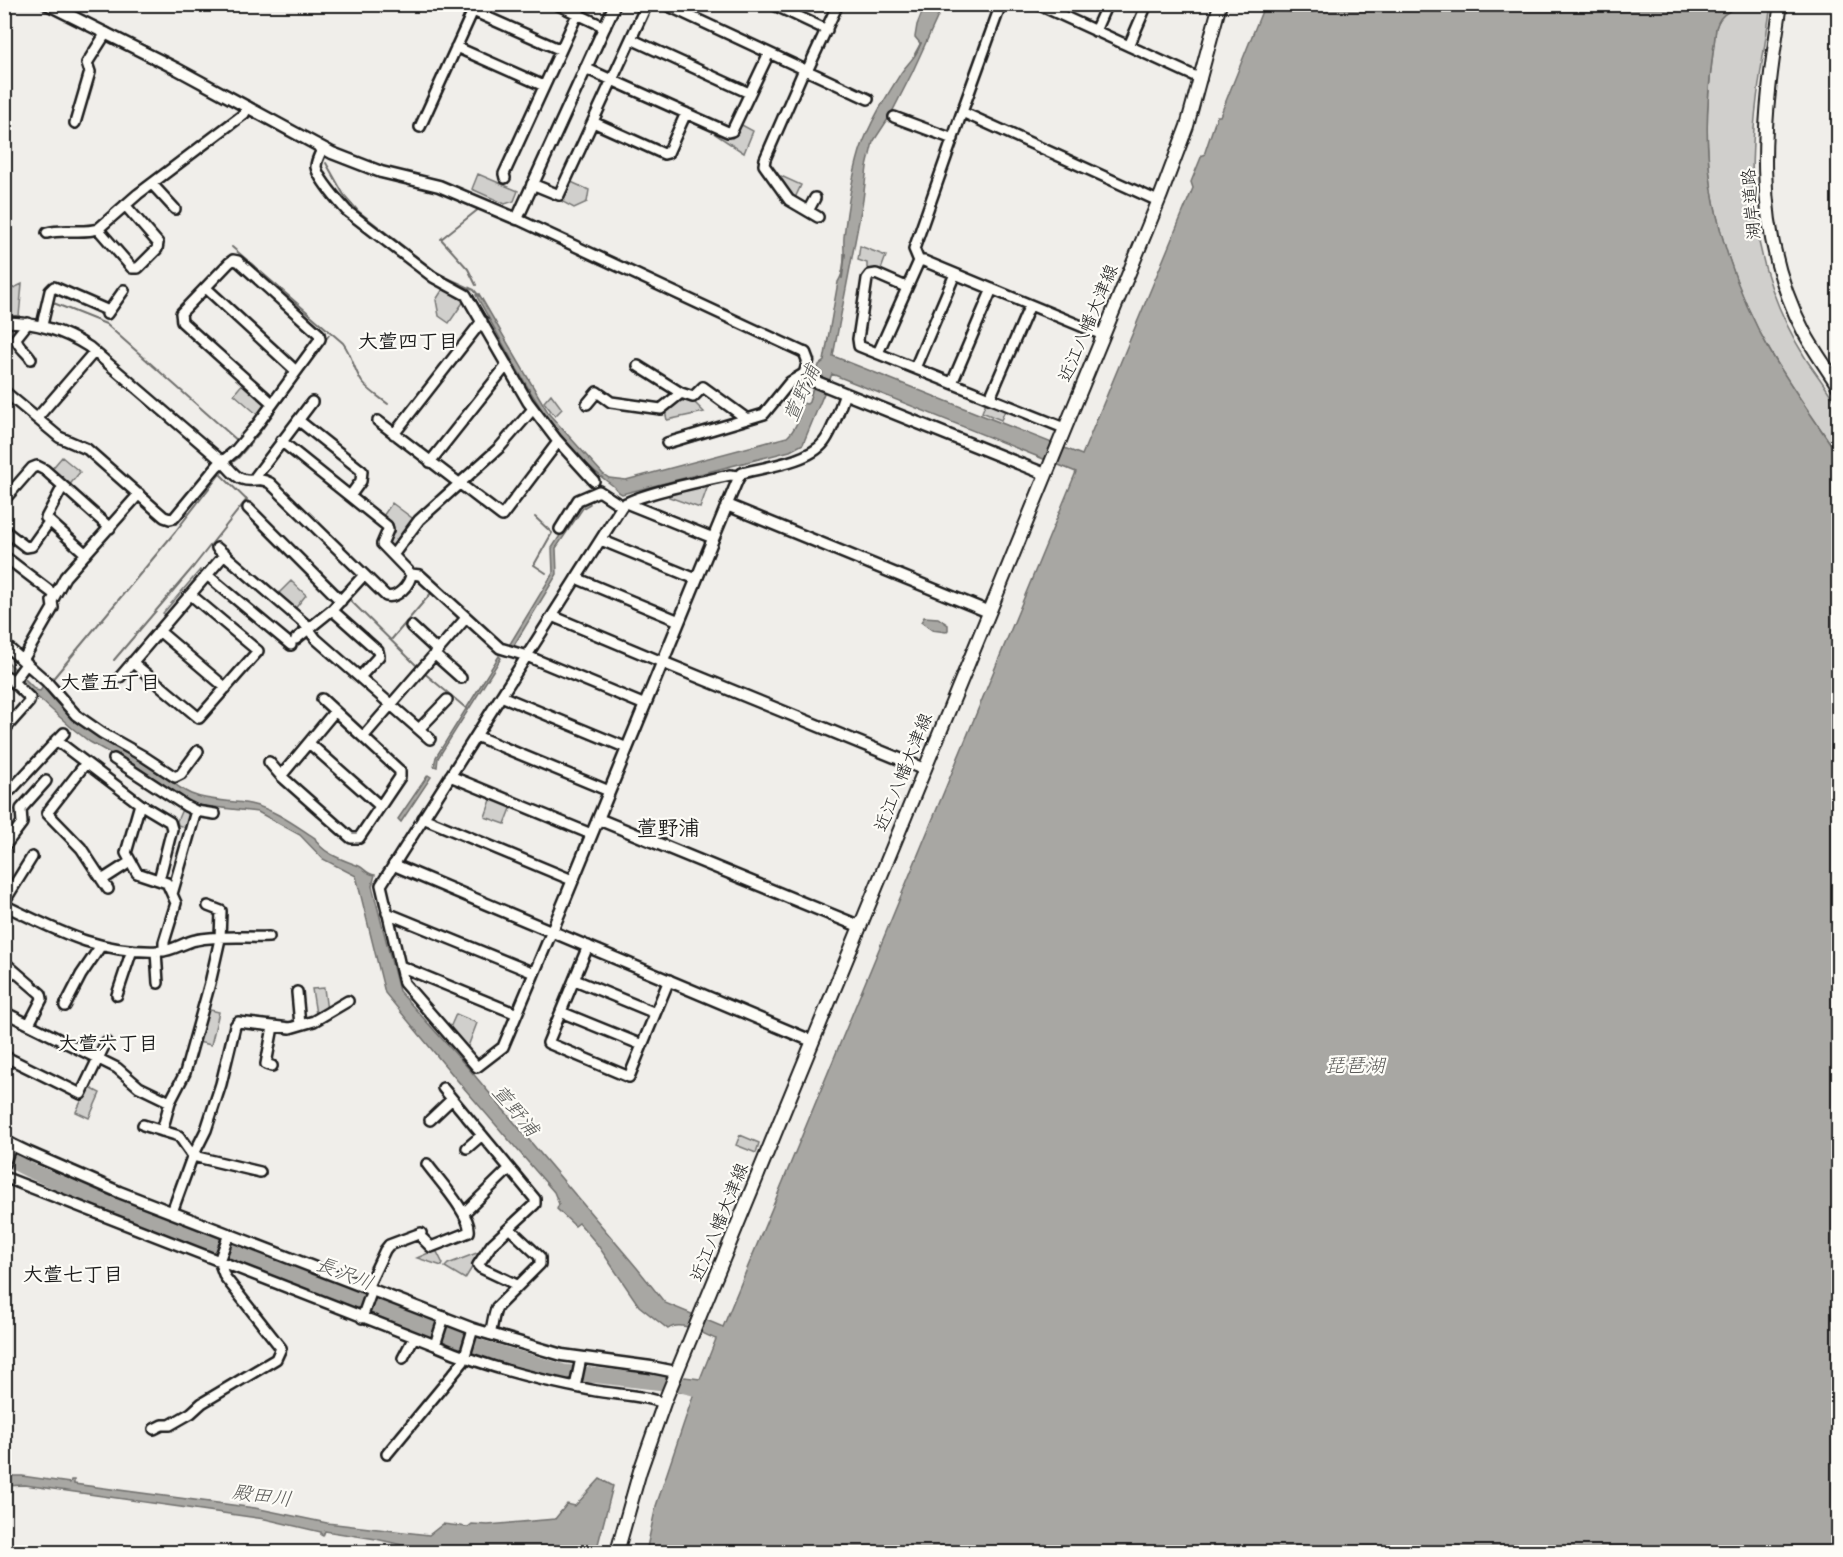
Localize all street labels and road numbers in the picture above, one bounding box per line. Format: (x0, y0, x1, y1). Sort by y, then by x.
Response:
street label: 湖岸道路 (1738, 167, 1765, 241)
street label: 近江八幡大津線 (1054, 261, 1123, 385)
street label: 近江八幡大津線 (870, 710, 937, 835)
street label: 近江八幡大津線 (686, 1160, 753, 1285)

